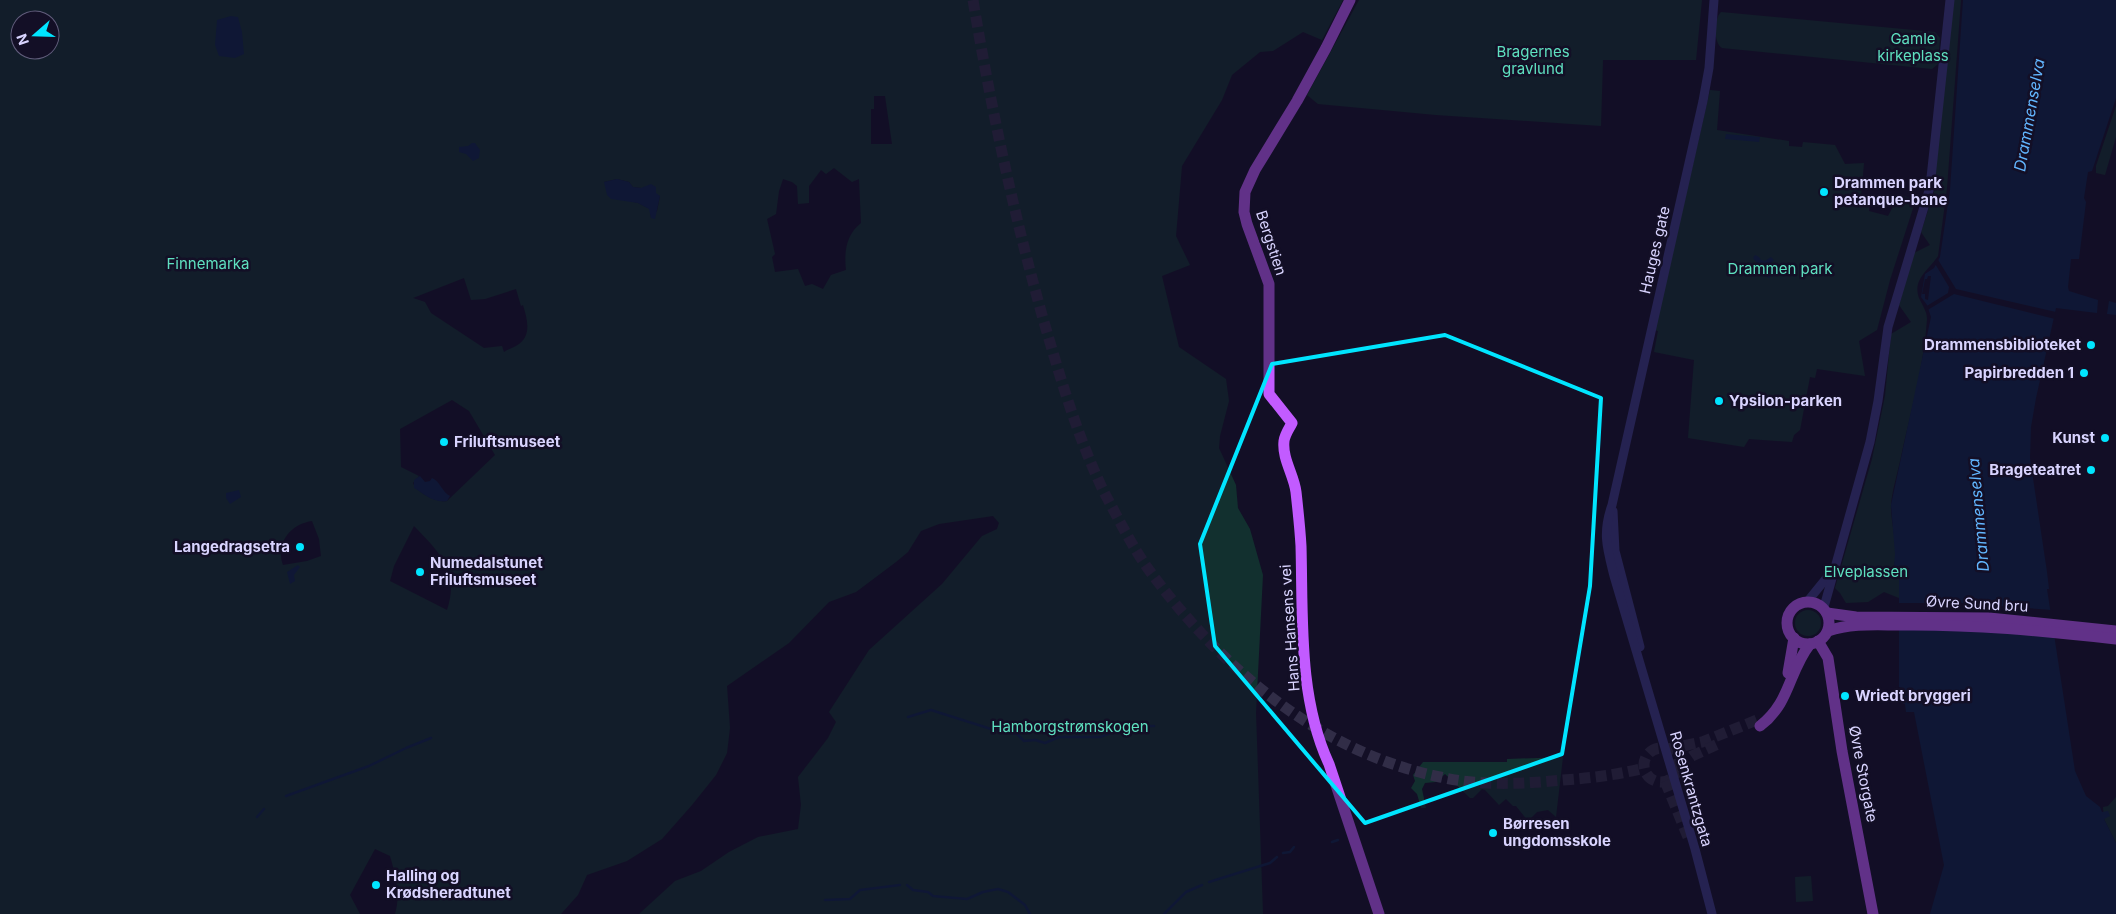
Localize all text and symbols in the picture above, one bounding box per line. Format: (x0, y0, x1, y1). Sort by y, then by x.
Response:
north arrow (10, 10, 60, 60)
park label: Gamle kirkeplass (1877, 29, 1949, 65)
text: N (13, 32, 32, 48)
park label: Bragernes gravlund (1496, 42, 1570, 78)
water label: Drammenselva (2009, 57, 2049, 173)
place label: Drammen park petanque-bane (1834, 173, 1947, 209)
marker: Drammen park petanque-bane (1818, 186, 1830, 198)
street label: Hauges gate (1635, 204, 1674, 296)
street label: Bergstien (1252, 208, 1291, 278)
park label: Finnemarka (166, 254, 250, 273)
park label: Drammen park (1728, 259, 1833, 278)
place label: Drammensbiblioteket (1924, 335, 2081, 354)
marker: Drammensbiblioteket (2085, 339, 2097, 351)
place label: Papirbredden 1 (1965, 363, 2074, 382)
marker: Papirbredden 1 (2078, 367, 2090, 379)
place label: Ypsilon-parken (1729, 391, 1842, 410)
marker: Ypsilon-parken (1713, 395, 1725, 407)
place label: Kunst (2052, 428, 2096, 447)
place label: Friluftsmuseet (454, 432, 561, 451)
marker: Kunst (2099, 432, 2111, 444)
marker: Friluftsmuseet (438, 436, 450, 448)
water label: Drammenselva (1963, 457, 1993, 573)
place label: Brageteatret (1989, 460, 2081, 479)
marker: Brageteatret (2085, 464, 2097, 476)
place label: Langedragsetra (174, 537, 290, 556)
marker: Langedragsetra (294, 541, 306, 553)
place label: Numedalstunet Friluftsmuseet (430, 553, 543, 589)
park label: Elveplassen (1824, 562, 1908, 581)
street label: Hans Hansens vei (1276, 564, 1303, 692)
marker: Numedalstunet Friluftsmuseet (414, 566, 426, 578)
street label: Øvre Sund bru (1925, 591, 2029, 616)
place label: Wriedt bryggeri (1855, 686, 1971, 705)
marker: Wriedt bryggeri (1839, 690, 1851, 702)
park label: Hamborgstrømskogen (991, 717, 1149, 736)
street label: Øvre Storgate (1845, 724, 1882, 824)
street label: Rosenkrantzgata (1666, 729, 1717, 849)
place label: Børresen ungdomsskole (1503, 814, 1611, 850)
marker: Børresen ungdomsskole (1487, 827, 1499, 839)
place label: Halling og Krødsheradtunet (386, 866, 511, 902)
marker: Halling og Krødsheradtunet (370, 879, 382, 891)

